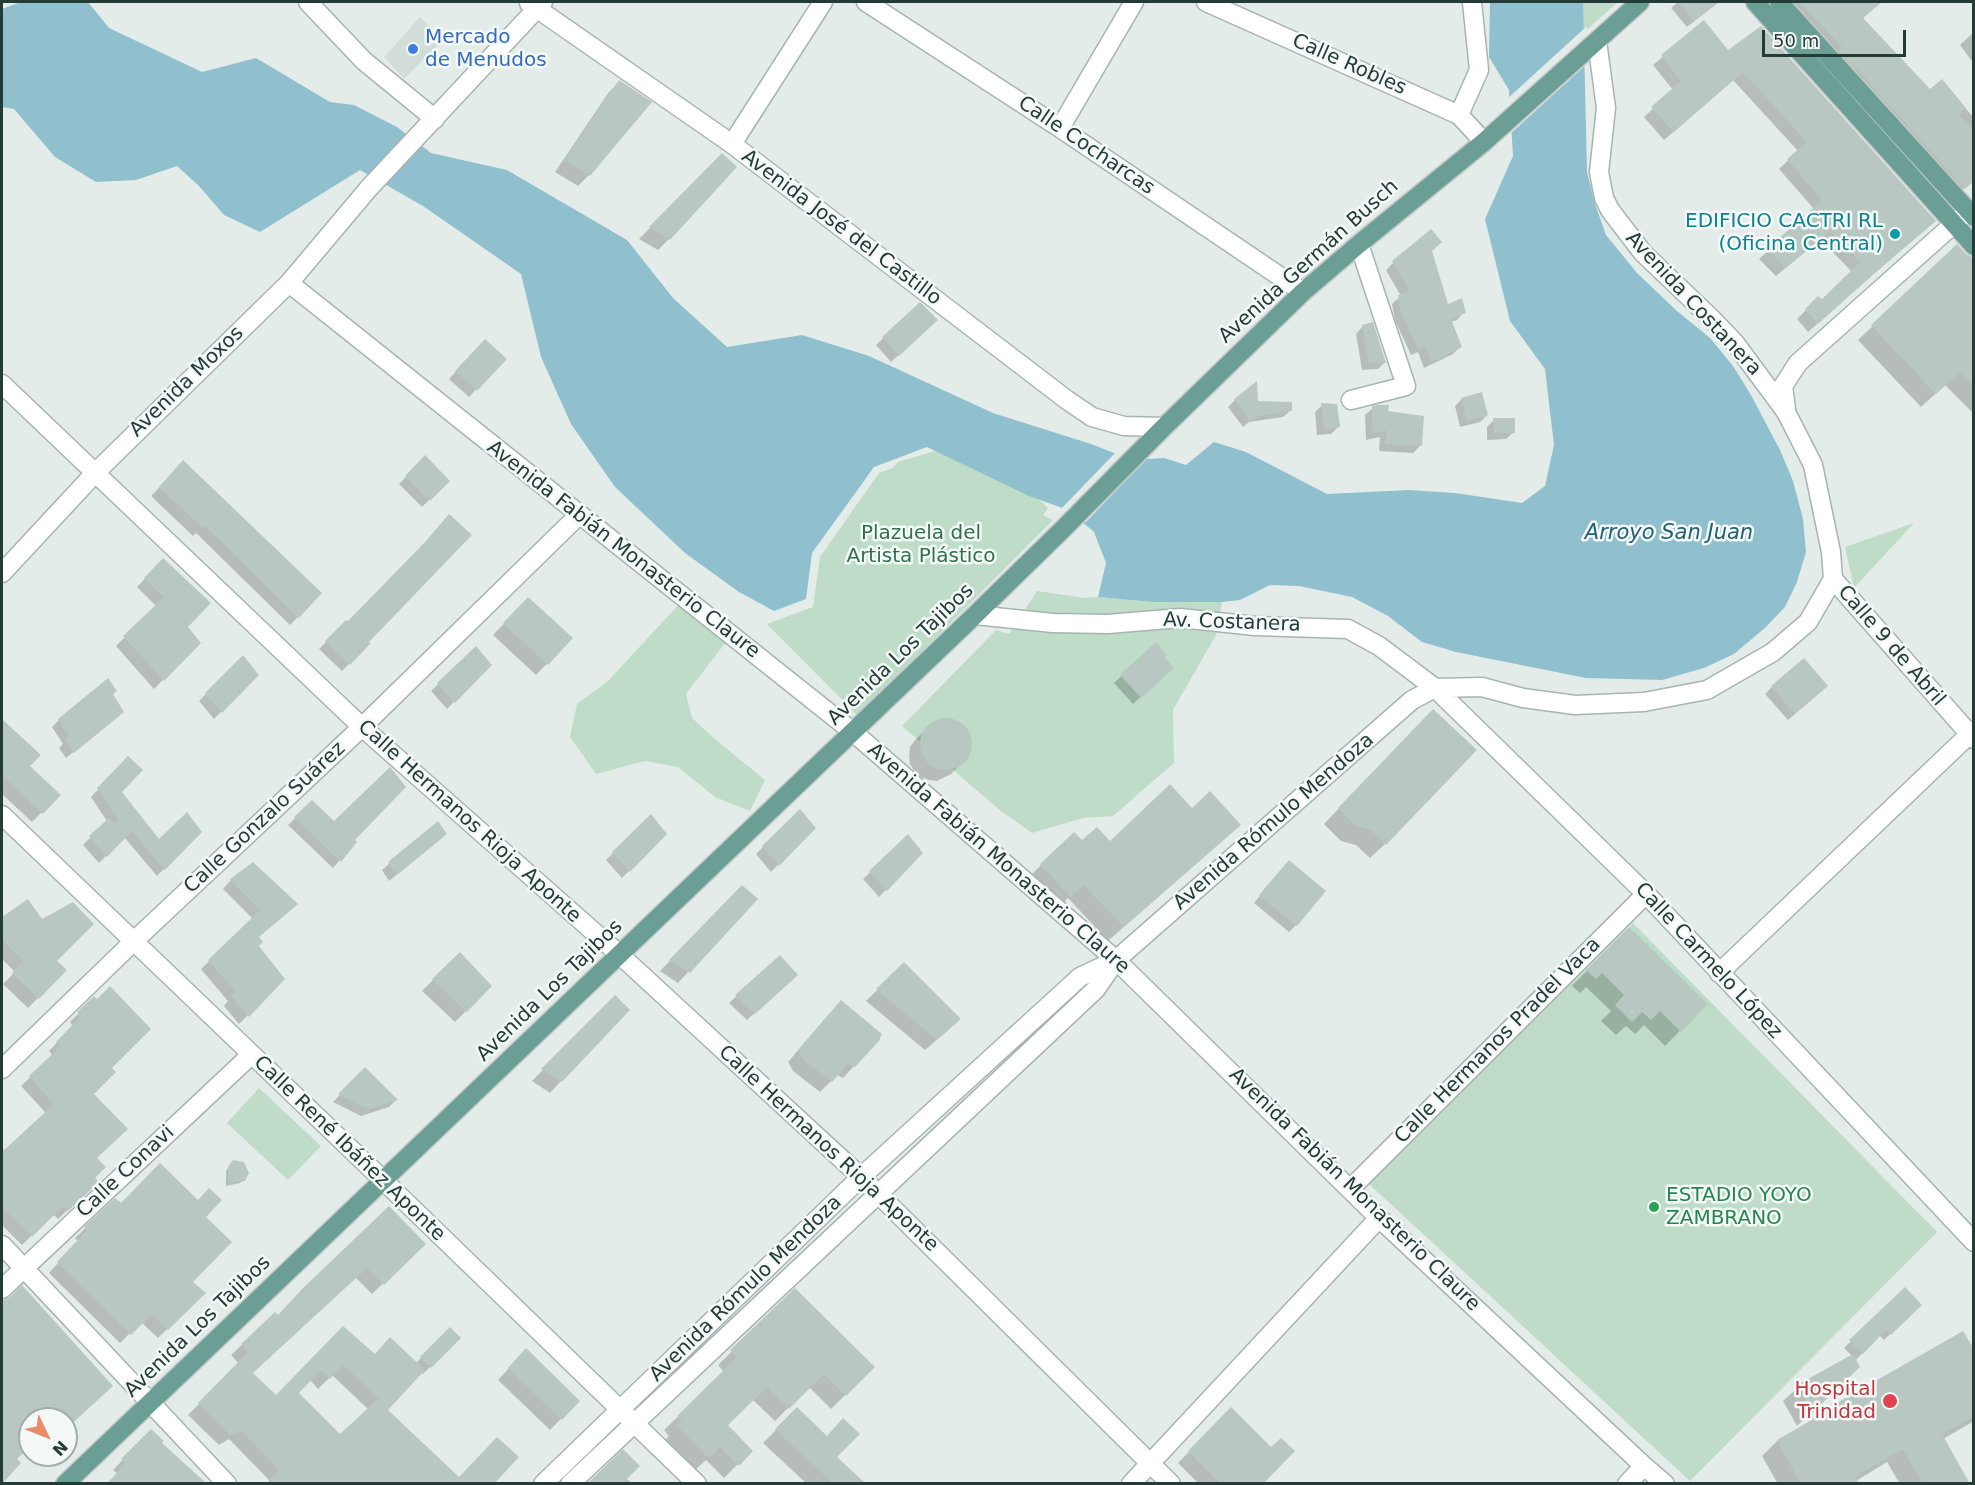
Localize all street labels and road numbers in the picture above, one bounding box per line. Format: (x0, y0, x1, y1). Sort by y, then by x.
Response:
street label: Calle Robles (1288, 29, 1410, 101)
street label: Calle Cocharcas (1013, 91, 1159, 201)
street label: Avenida José del Castillo (736, 145, 946, 311)
street label: Avenida Germán Busch (1214, 175, 1404, 349)
street label: Avenida Costanera (1620, 227, 1766, 381)
street label: Avenida Moxos (125, 322, 249, 442)
street label: Avenida Fabián Monasterio Claure (482, 436, 764, 664)
street label: Avenida Los Tajibos (823, 579, 979, 731)
street label: Calle 9 de Abril (1832, 581, 1950, 711)
street label: Av. Costanera (1163, 609, 1301, 637)
street label: Calle Hermanos Rioja Aponte (352, 715, 586, 929)
street label: Avenida Rómulo Mendoza (1169, 728, 1379, 916)
street label: Calle Gonzalo Suárez (179, 737, 351, 899)
street label: Avenida Fabián Monasterio Claure (862, 739, 1134, 979)
street label: Calle Carmelo López (1629, 878, 1787, 1044)
street label: Avenida Los Tajibos (472, 915, 628, 1067)
street label: Calle Hermanos Pradel Vaca (1390, 933, 1606, 1149)
street label: Calle Hermanos Rioja Aponte (713, 1041, 943, 1257)
street label: Calle René Ibáñez Aponte (248, 1051, 450, 1247)
street label: Avenida Fabián Monasterio Claure (1224, 1063, 1484, 1317)
street label: Calle Conavi (72, 1121, 180, 1223)
street label: Avenida Rómulo Mendoza (645, 1191, 847, 1387)
street label: Avenida Los Tajibos (120, 1251, 276, 1403)

